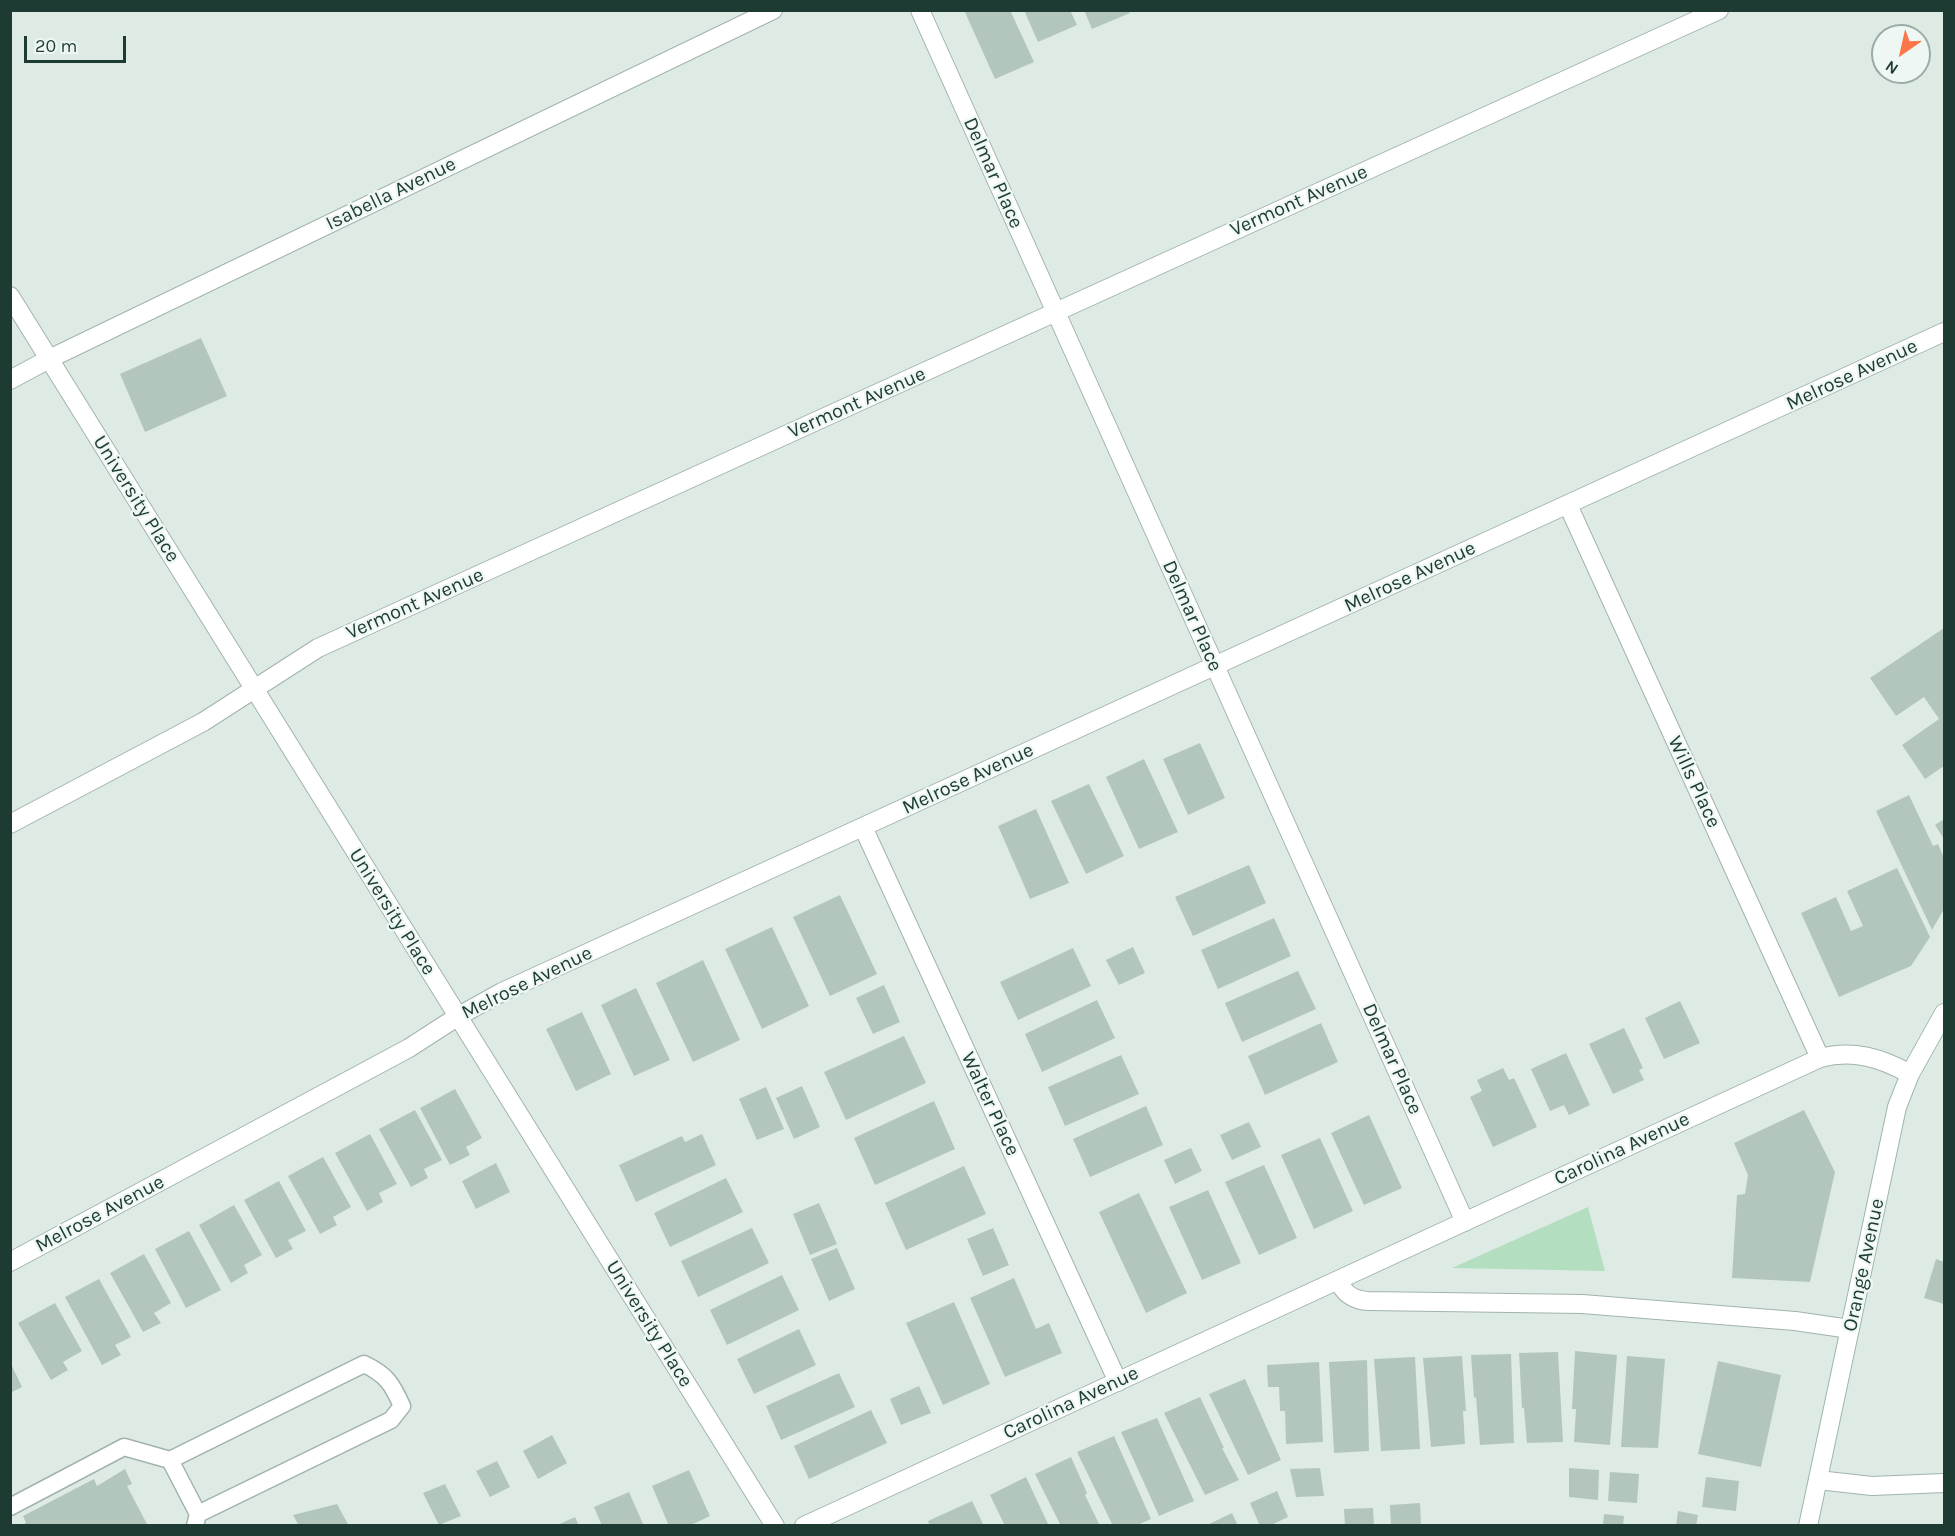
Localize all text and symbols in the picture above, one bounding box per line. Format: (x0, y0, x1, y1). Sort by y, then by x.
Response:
scale bar (27, 24, 129, 62)
north arrow (1871, 24, 1931, 84)
text: 20 m (35, 35, 77, 57)
text: N (1882, 57, 1902, 79)
street label: Delmar Place (958, 114, 1028, 232)
street label: Isabella Avenue (322, 152, 460, 236)
street label: Vermont Avenue (1227, 160, 1371, 242)
street label: Melrose Avenue (1782, 334, 1922, 416)
street label: Vermont Avenue (785, 362, 929, 444)
street label: University Place (87, 431, 185, 567)
street label: Melrose Avenue (1340, 536, 1480, 618)
street label: Delmar Place (1157, 557, 1227, 675)
street label: Vermont Avenue (343, 563, 487, 645)
street label: Wills Place (1662, 732, 1726, 832)
street label: Melrose Avenue (898, 738, 1038, 820)
street label: University Place (343, 844, 441, 980)
street label: Melrose Avenue (458, 941, 596, 1025)
street label: Delmar Place (1357, 1000, 1427, 1118)
street label: Walter Place (955, 1048, 1025, 1160)
street label: Carolina Avenue (1550, 1107, 1694, 1191)
street label: Melrose Avenue (32, 1170, 168, 1258)
street label: Orange Avenue (1838, 1196, 1890, 1334)
street label: University Place (600, 1256, 698, 1392)
street label: Carolina Avenue (999, 1361, 1143, 1445)

